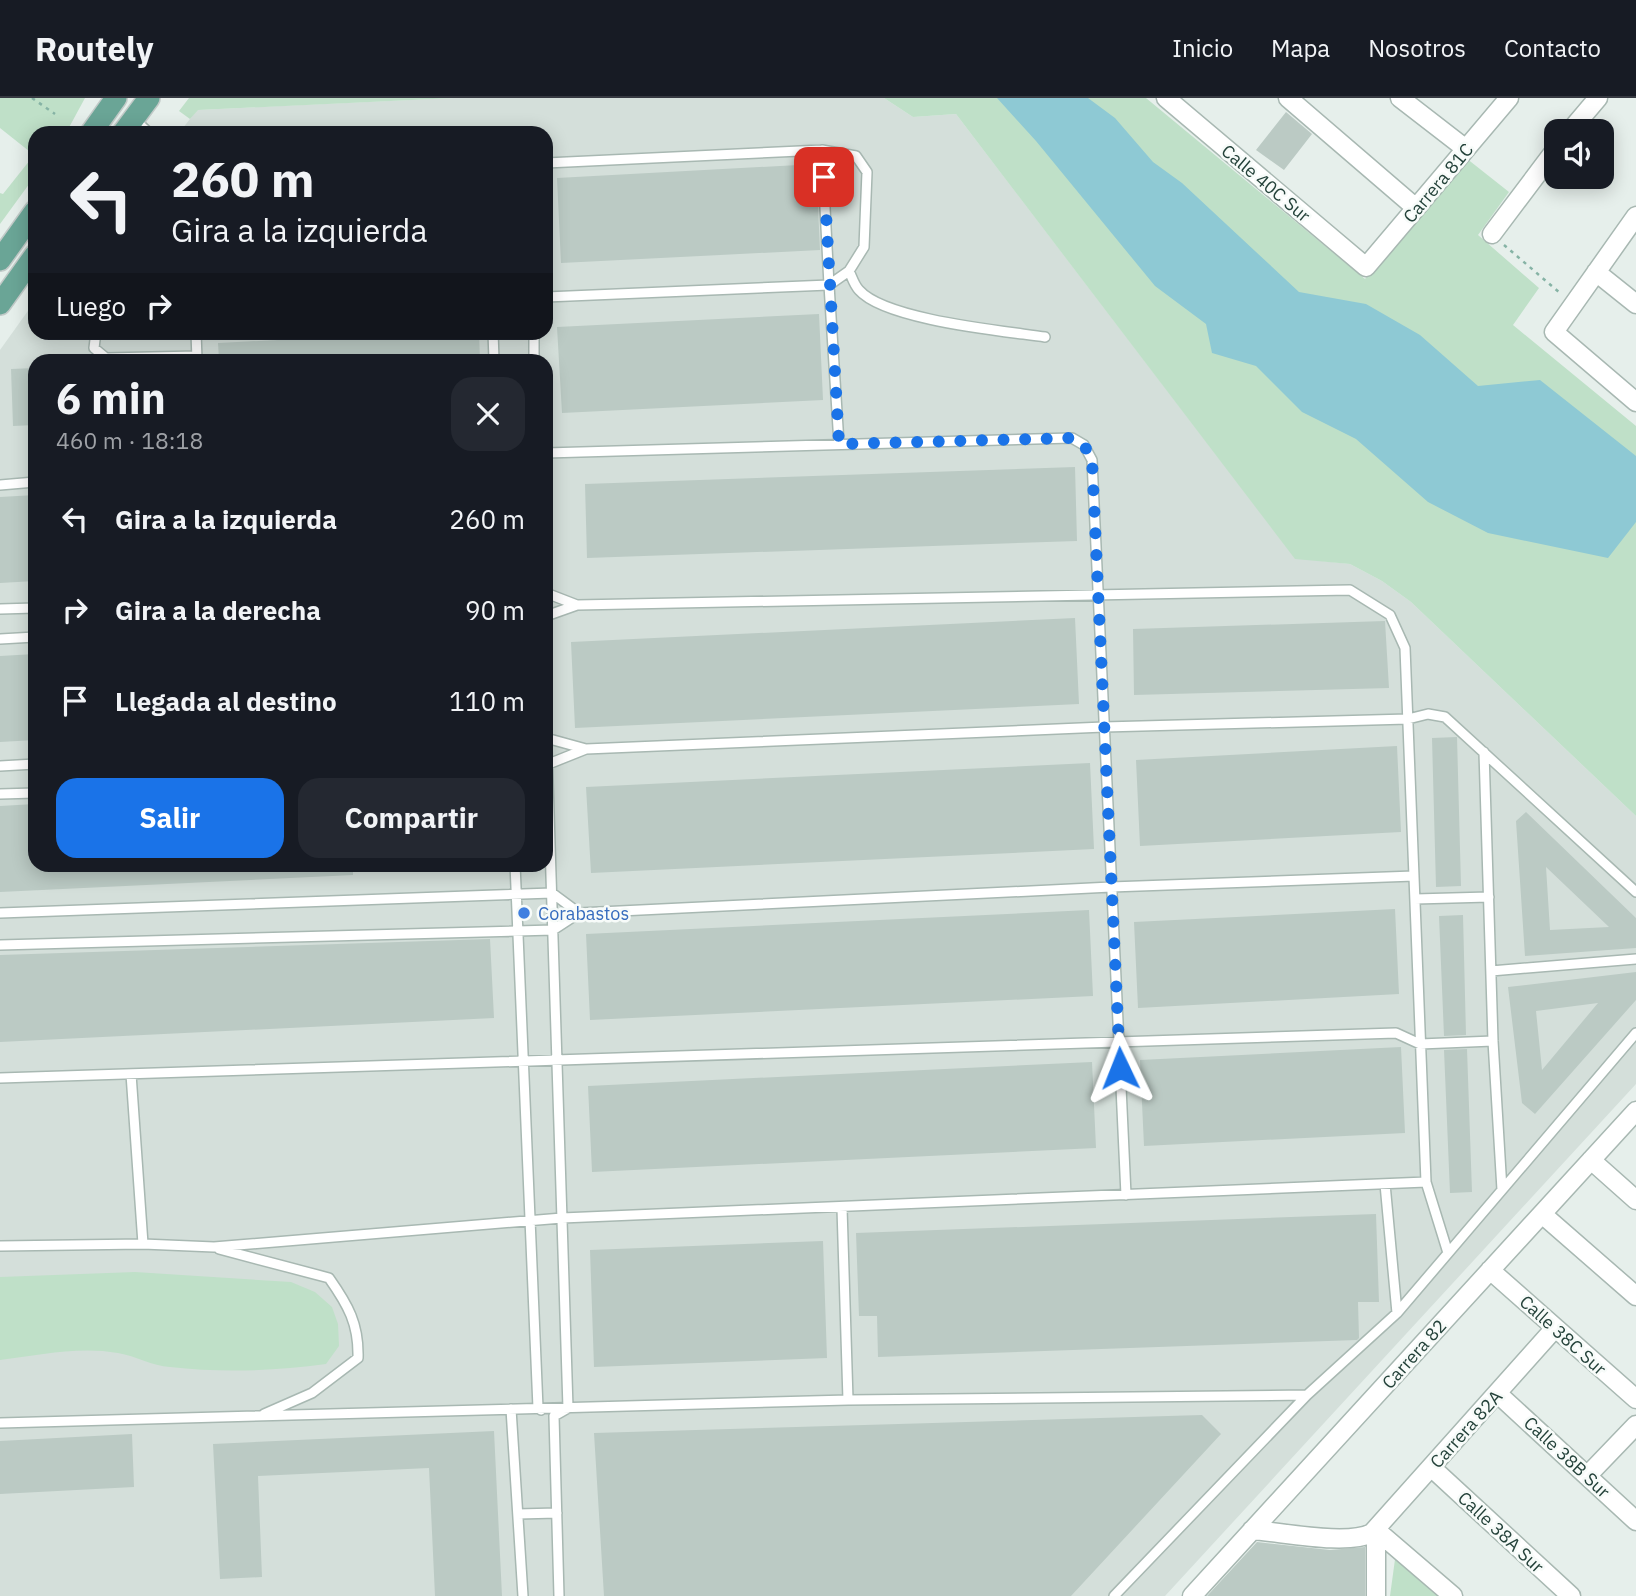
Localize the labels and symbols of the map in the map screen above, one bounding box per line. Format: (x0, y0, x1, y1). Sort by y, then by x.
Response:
street label: Carrera 81C (1398, 138, 1478, 228)
street label: Calle 40C Sur (1217, 139, 1315, 227)
pin (794, 147, 854, 207)
place label: Corabastos (538, 902, 629, 925)
marker: Corabastos (516, 905, 532, 921)
position arrow (1083, 1031, 1157, 1105)
street label: Calle 38C Sur (1515, 1290, 1611, 1380)
street label: Carrera 82 (1377, 1314, 1451, 1394)
street label: Carrera 82A (1425, 1385, 1507, 1473)
street label: Calle 38B Sur (1519, 1411, 1615, 1503)
street label: Calle 38A Sur (1453, 1486, 1549, 1578)

